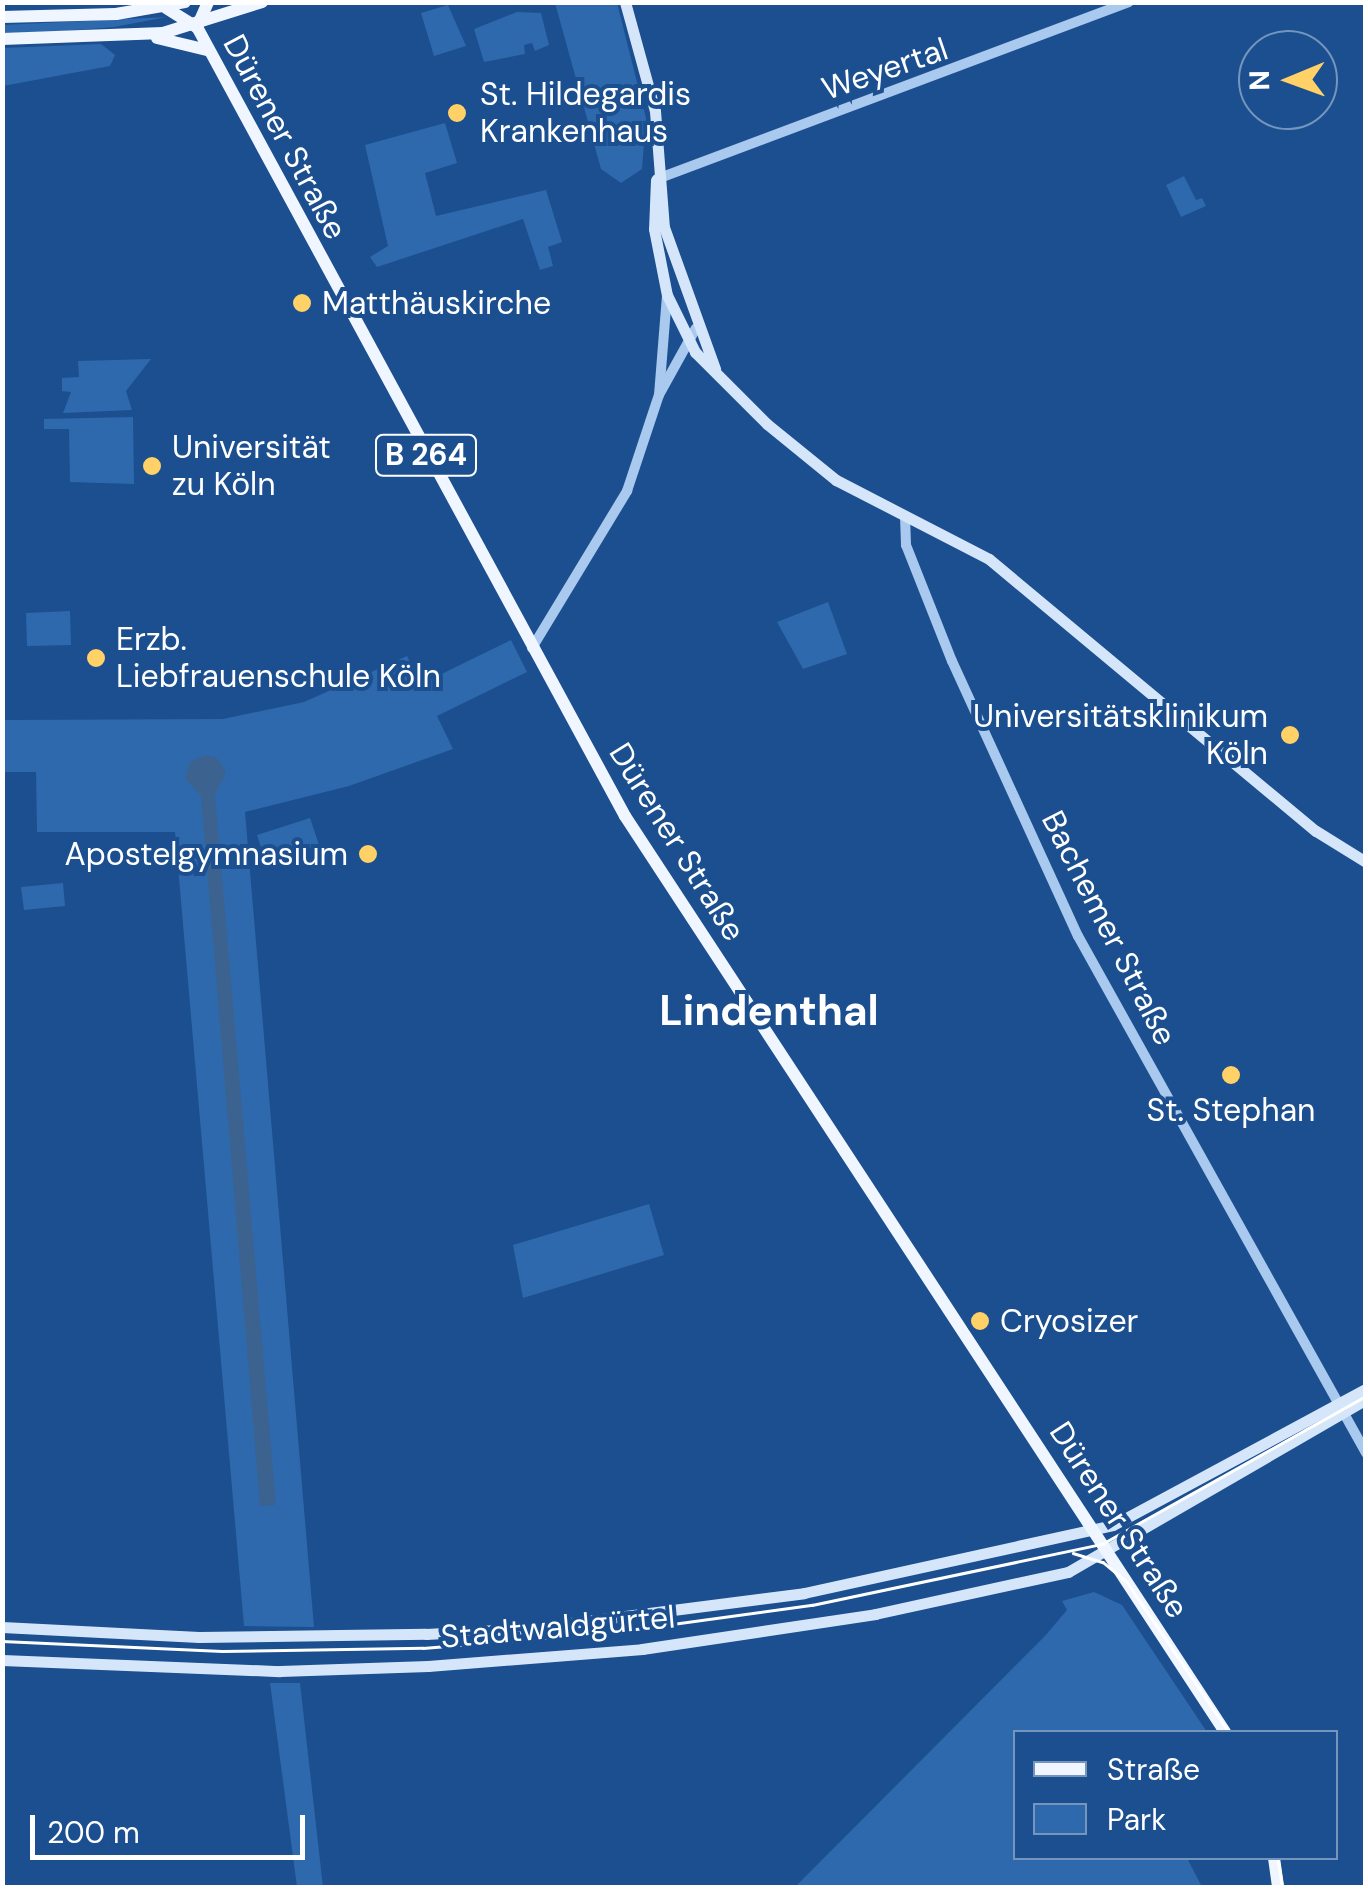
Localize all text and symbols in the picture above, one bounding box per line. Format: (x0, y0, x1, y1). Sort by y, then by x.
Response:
street label: Dürener Straße (215, 28, 355, 246)
street label: Weyertal (817, 30, 953, 108)
north arrow (1238, 30, 1338, 130)
text: N (1241, 70, 1278, 91)
place label: St. Hildegardis Krankenhaus (480, 76, 691, 151)
marker: St. Hildegardis Krankenhaus (444, 100, 470, 126)
place label: Matthäuskirche (322, 284, 551, 322)
marker: Matthäuskirche (291, 292, 313, 314)
place label: Universität zu Köln (172, 429, 331, 504)
road number: B 264 (374, 430, 478, 480)
marker: Universität zu Köln (141, 455, 163, 477)
place label: Erzb. Liebfrauenschule Köln (116, 621, 441, 696)
marker: Erzb. Liebfrauenschule Köln (85, 647, 107, 669)
place label: Universitätsklinikum Köln (973, 698, 1268, 773)
marker: Universitätsklinikum Köln (1277, 722, 1303, 748)
street label: Dürener Straße (601, 736, 753, 948)
street label: Bachemer Straße (1033, 804, 1185, 1052)
place label: Apostelgymnasium (64, 835, 348, 873)
marker: Apostelgymnasium (357, 843, 379, 865)
district label: Lindenthal (659, 986, 879, 1036)
marker: St. Stephan (1220, 1064, 1242, 1086)
place label: St. Stephan (1147, 1091, 1315, 1129)
place label: Cryosizer (1000, 1302, 1138, 1340)
marker: Cryosizer (969, 1310, 991, 1332)
street label: Dürener Straße (1041, 1415, 1197, 1625)
street label: Stadtwaldgürtel (439, 1598, 677, 1656)
legend (1013, 1730, 1338, 1860)
text: Straße (1107, 1750, 1200, 1789)
scale bar (35, 1795, 310, 1857)
text: Park (1107, 1800, 1166, 1839)
text: 200 m (47, 1813, 140, 1852)

